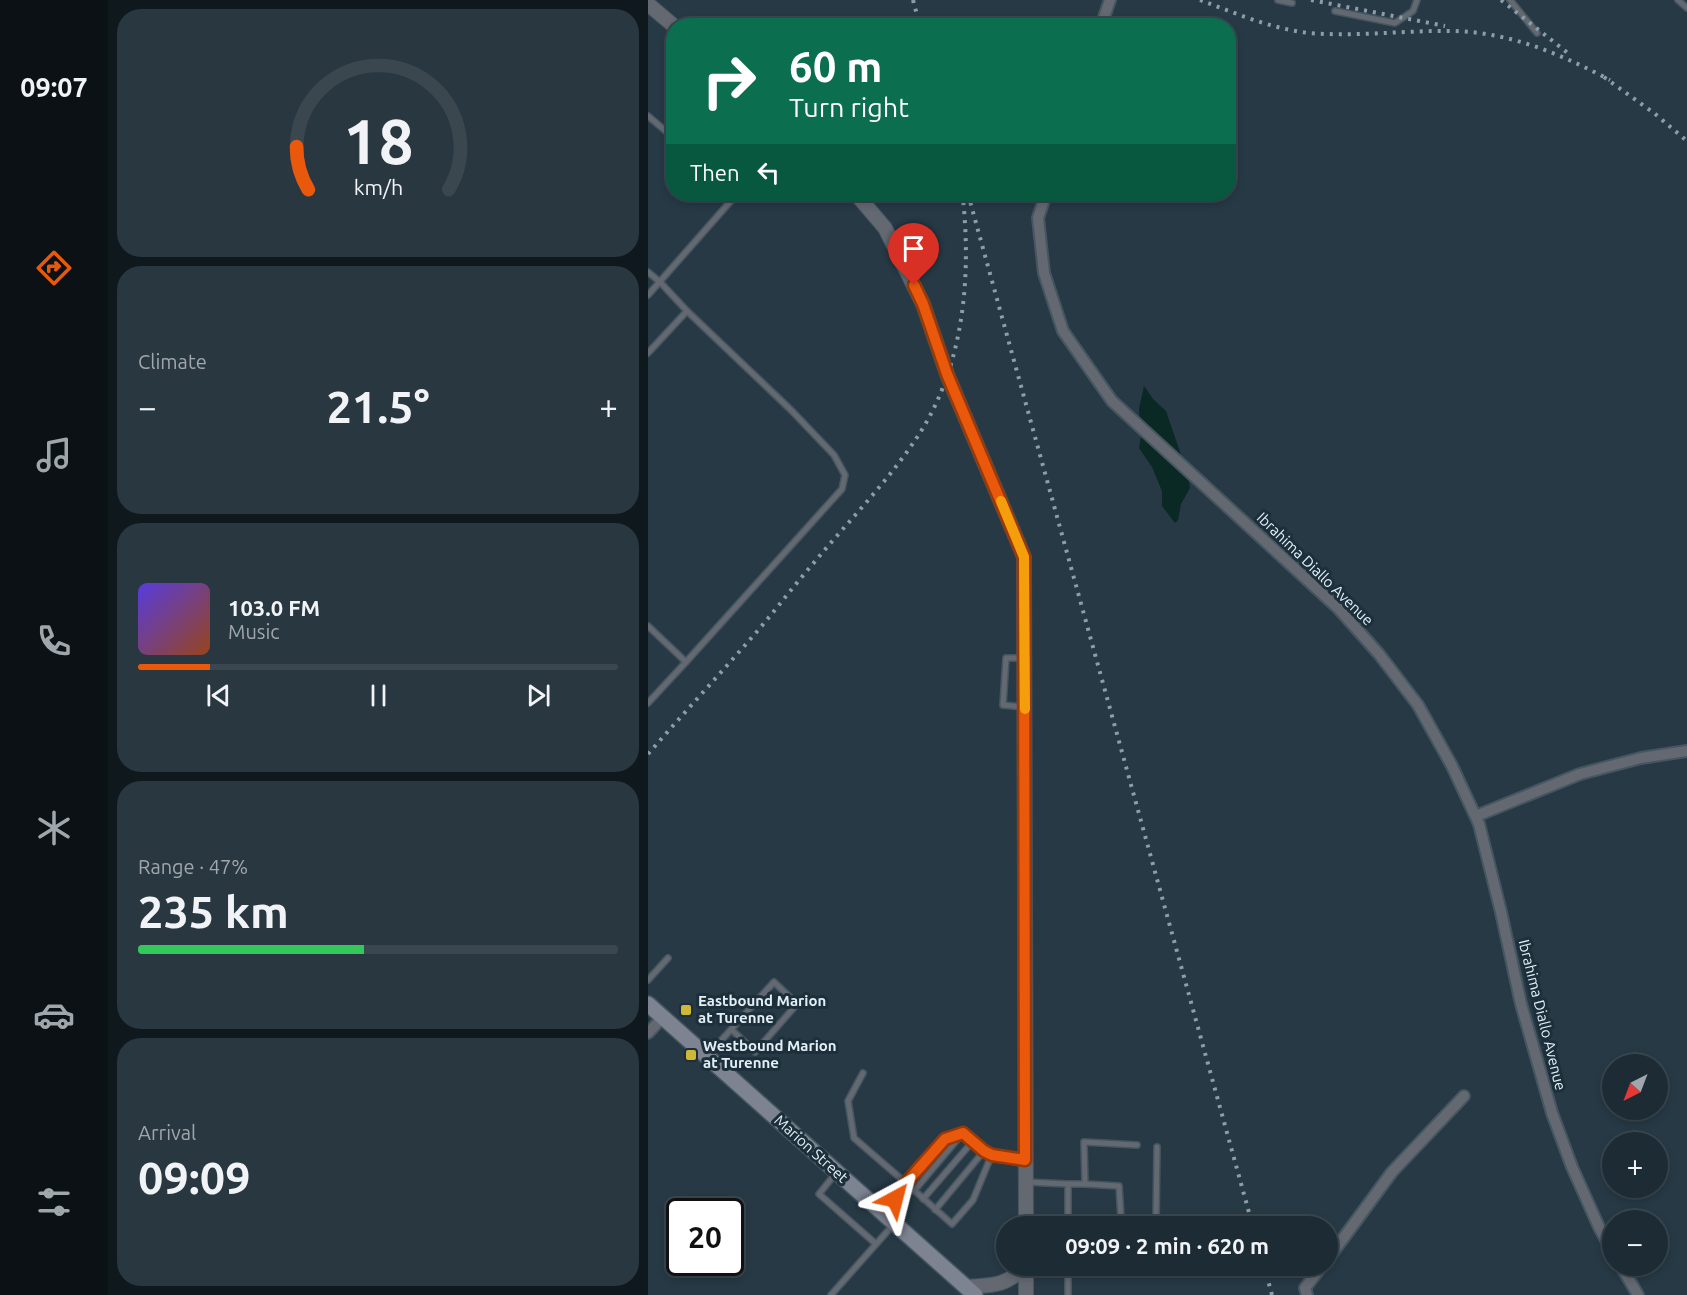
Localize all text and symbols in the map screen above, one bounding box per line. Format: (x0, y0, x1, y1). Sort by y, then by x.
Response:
icon: right (690, 42, 768, 120)
text: 60 m (789, 43, 883, 90)
text: 09:07 (20, 72, 88, 102)
text: Turn right (789, 92, 909, 122)
text: 18 (343, 106, 413, 176)
icon: left (752, 156, 785, 189)
text: Then (690, 160, 740, 185)
text: km/h (353, 175, 403, 199)
pin (888, 223, 939, 285)
icon: arrive (897, 232, 930, 265)
icon: directions (33, 247, 75, 289)
text: Climate (138, 350, 207, 373)
text: 21.5° (326, 381, 430, 432)
text: − (138, 388, 157, 425)
text: + (599, 388, 618, 425)
icon: music (33, 434, 75, 476)
street label: Ibrahima Diallo Avenue (1254, 509, 1377, 629)
text: 103.0 FM (228, 595, 320, 620)
icon: phone (33, 620, 75, 662)
text: Music (228, 620, 280, 643)
icon: previous (202, 679, 235, 712)
icon: pause (362, 679, 395, 712)
icon: next (522, 679, 555, 712)
icon: climate (33, 807, 75, 849)
text: Range · 47% (138, 855, 248, 878)
text: 235 km (138, 886, 289, 937)
street label: Ibrahima Diallo Avenue (1516, 938, 1569, 1092)
place label: Eastbound Marion at Turenne (698, 992, 826, 1026)
icon: car (33, 994, 75, 1036)
marker: Eastbound Marion at Turenne (679, 1003, 693, 1017)
place label: Westbound Marion at Turenne (703, 1037, 837, 1071)
marker: Westbound Marion at Turenne (684, 1048, 698, 1062)
north arrow (1602, 1054, 1668, 1120)
map controls (1602, 1054, 1668, 1276)
street label: Marion Street (771, 1111, 852, 1186)
text: Arrival (138, 1121, 196, 1144)
button: + (1602, 1132, 1668, 1198)
text: 09:09 (138, 1152, 251, 1203)
position arrow (863, 1167, 927, 1231)
icon: filters (33, 1181, 75, 1223)
speed limit sign: 20 (666, 1198, 744, 1276)
button: − (1602, 1210, 1668, 1276)
text: 09:09 · 2 min · 620 m (1065, 1233, 1269, 1258)

